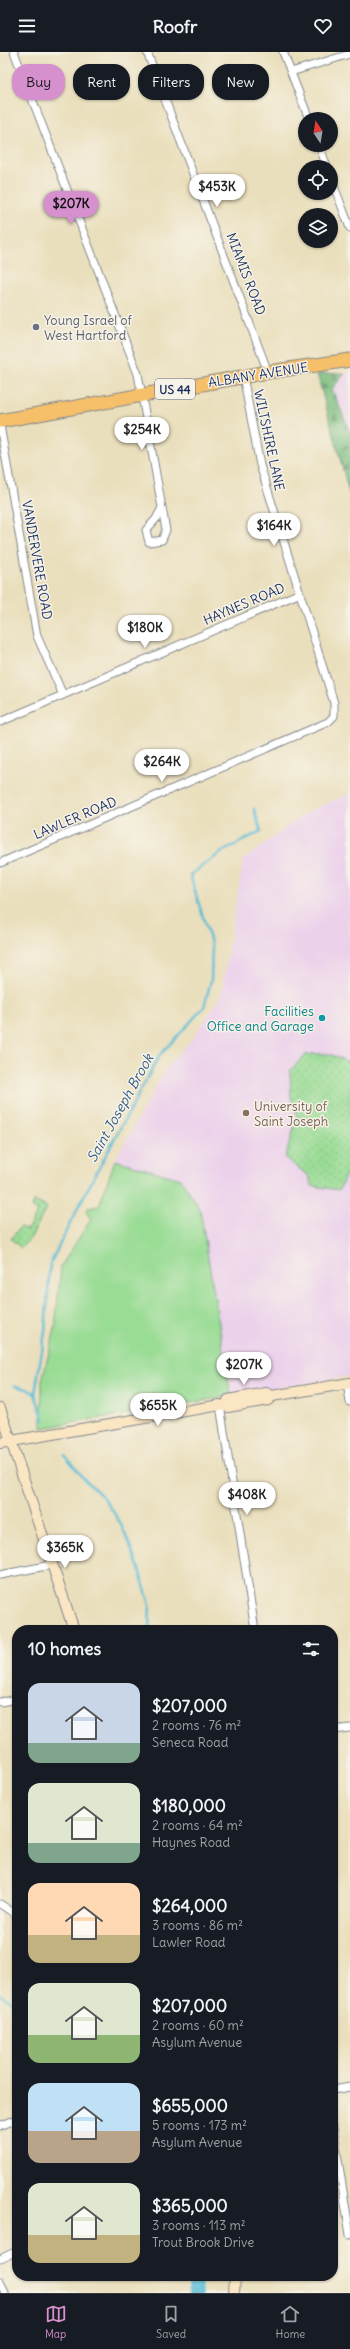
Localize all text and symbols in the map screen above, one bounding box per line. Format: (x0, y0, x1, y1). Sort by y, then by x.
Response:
icon: menu (16, 15, 38, 37)
text: Roofr (153, 15, 197, 38)
icon: heart (312, 15, 334, 37)
chip: Buy (12, 64, 65, 100)
chip: Rent (73, 64, 130, 100)
chip: Filters (138, 64, 204, 100)
chip: New (212, 64, 269, 100)
north arrow (298, 112, 338, 152)
map controls (298, 112, 338, 248)
button: locate (298, 160, 338, 200)
pin: $453K (189, 174, 245, 208)
text: $453K (198, 178, 236, 195)
pin: $207K (43, 191, 99, 225)
text: $207K (52, 195, 90, 212)
button: layers (298, 208, 338, 248)
street label: MIAMIS ROAD (222, 230, 270, 318)
place label: Young Israel of West Hartford (44, 312, 132, 344)
marker: Young Israel of West Hartford (31, 322, 41, 332)
street label: ALBANY AVENUE (207, 359, 309, 391)
road number: US 44 (155, 379, 195, 399)
street label: WILTSHIRE LANE (250, 388, 288, 493)
pin: $254K (114, 417, 170, 451)
text: $254K (123, 421, 161, 438)
street label: VANDERVERE ROAD (18, 499, 56, 621)
pin: $164K (246, 513, 302, 547)
text: $164K (256, 517, 292, 534)
street label: HAYNES ROAD (201, 579, 287, 629)
pin: $180K (117, 615, 173, 649)
text: $180K (127, 619, 163, 636)
pin: $264K (134, 749, 190, 783)
text: $264K (143, 753, 181, 770)
street label: LAWLER ROAD (31, 793, 119, 843)
place label: Facilities Office and Garage (207, 1003, 314, 1035)
marker: Facilities Office and Garage (317, 1013, 327, 1023)
water label: Saint Joseph Brook (83, 1050, 158, 1165)
place label: University of Saint Joseph (254, 1098, 329, 1130)
marker: University of Saint Joseph (241, 1108, 251, 1118)
pin: $207K (216, 1352, 272, 1386)
text: $207K (225, 1356, 263, 1373)
pin: $655K (130, 1393, 186, 1427)
text: $655K (139, 1397, 177, 1414)
pin: $408K (219, 1482, 275, 1516)
text: $408K (228, 1486, 266, 1503)
pin: $365K (37, 1535, 93, 1569)
text: $365K (46, 1539, 84, 1556)
text: 10 homes (28, 1638, 101, 1660)
icon: filters (300, 1638, 322, 1660)
text: $207,000 (152, 1695, 227, 1717)
icon: home (60, 1699, 108, 1747)
text: 2 rooms · 76 m² (152, 1717, 241, 1734)
text: Seneca Road (152, 1734, 228, 1751)
text: $180,000 (152, 1795, 226, 1817)
icon: home (60, 1799, 108, 1847)
text: 2 rooms · 64 m² (152, 1817, 243, 1834)
text: Haynes Road (152, 1834, 230, 1851)
text: $264,000 (152, 1895, 228, 1917)
icon: home (60, 1899, 108, 1947)
text: 3 rooms · 86 m² (152, 1917, 243, 1934)
text: Lawler Road (152, 1934, 225, 1951)
text: $207,000 (152, 1995, 227, 2017)
icon: home (60, 1999, 108, 2047)
text: 2 rooms · 60 m² (152, 2017, 244, 2034)
text: Asylum Avenue (152, 2034, 242, 2051)
text: $655,000 (152, 2095, 228, 2117)
icon: home (60, 2099, 108, 2147)
text: 5 rooms · 173 m² (152, 2117, 247, 2134)
text: Asylum Avenue (152, 2134, 242, 2151)
text: $365,000 (152, 2195, 228, 2217)
icon: home (60, 2199, 108, 2247)
text: 3 rooms · 113 m² (152, 2217, 246, 2234)
text: Trout Brook Drive (152, 2234, 254, 2251)
tab: Map (45, 2303, 67, 2341)
tab: Saved (156, 2303, 186, 2341)
tab: Home (276, 2303, 305, 2341)

